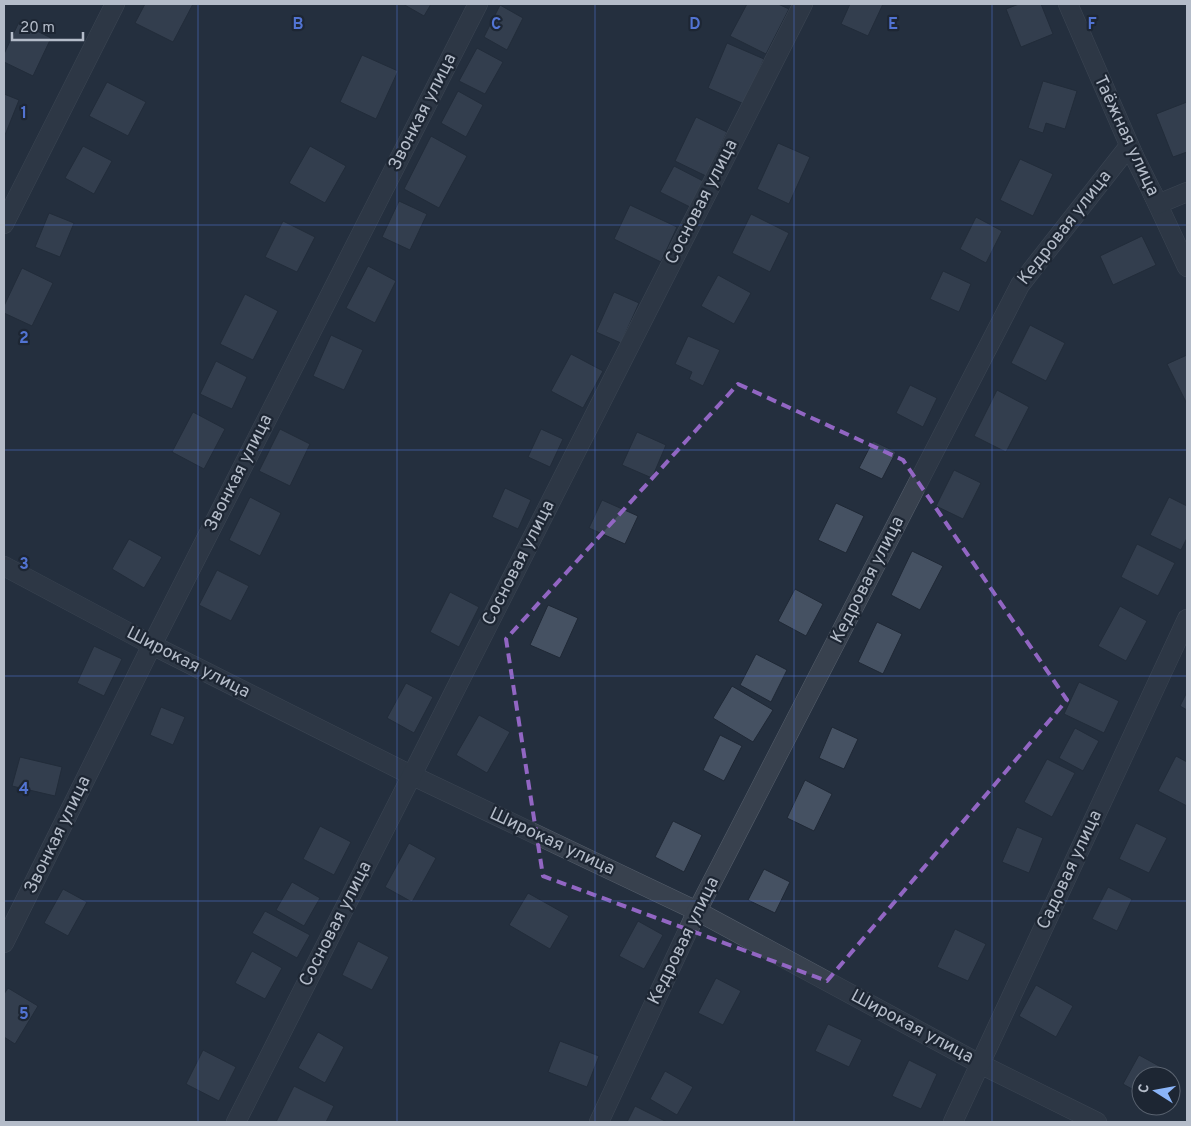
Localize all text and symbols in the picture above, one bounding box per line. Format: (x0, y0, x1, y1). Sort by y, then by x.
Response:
scale bar (12, 10, 84, 42)
text: B (292, 15, 304, 35)
text: C (491, 15, 501, 35)
text: D (689, 15, 701, 35)
text: E (888, 15, 898, 35)
text: F (1087, 15, 1097, 35)
text: 20 m (20, 19, 55, 38)
street label: Звонкая улица (384, 50, 462, 174)
street label: Таёжная улица (1088, 72, 1164, 200)
text: 1 (21, 104, 27, 124)
street label: Сосновая улица (660, 135, 744, 269)
street label: Кедровая улица (1013, 166, 1117, 290)
text: 2 (19, 329, 29, 349)
street label: Звонкая улица (200, 411, 278, 535)
street label: Сосновая улица (477, 496, 561, 630)
street label: Кедровая улица (826, 513, 910, 647)
text: 3 (19, 555, 29, 575)
street label: Широкая улица (122, 622, 254, 704)
street label: Звонкая улица (20, 772, 96, 898)
text: 4 (19, 780, 29, 800)
street label: Широкая улица (486, 803, 618, 881)
street label: Садовая улица (1032, 807, 1108, 933)
street label: Сосновая улица (294, 857, 378, 991)
street label: Кедровая улица (643, 873, 725, 1009)
street label: Широкая улица (847, 985, 977, 1069)
text: 5 (19, 1005, 29, 1025)
north arrow (1131, 1066, 1181, 1116)
text: С (1136, 1083, 1154, 1095)

